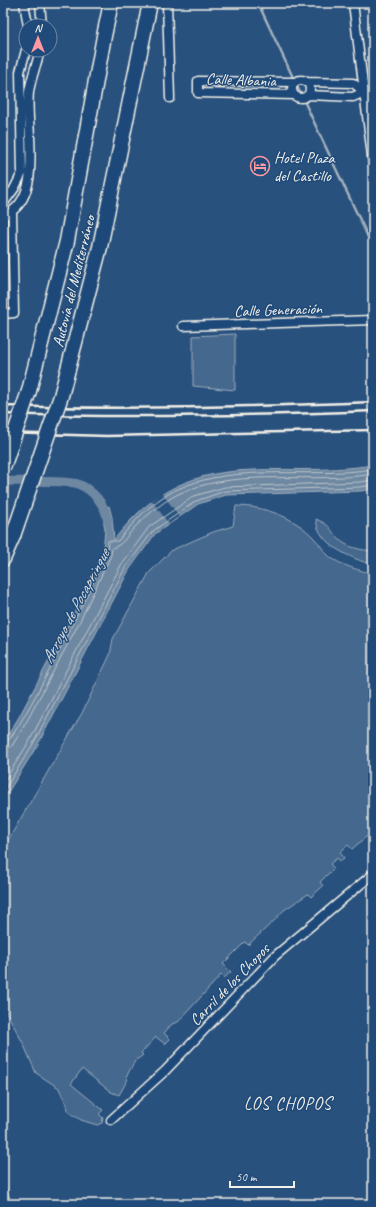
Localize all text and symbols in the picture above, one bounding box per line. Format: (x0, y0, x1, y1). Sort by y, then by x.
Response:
north arrow (18, 18, 58, 58)
text: N (35, 21, 44, 35)
street label: Calle Albania (206, 69, 278, 91)
place label: Hotel Plaza del Castillo (274, 148, 336, 186)
hotel icon: Hotel Plaza del Castillo (249, 155, 271, 177)
street label: Autovía del Mediterráneo (48, 211, 101, 349)
street label: Calle Generación (234, 298, 323, 322)
water label: Arroyo de Pocapringue (37, 543, 116, 667)
street label: Carril de los Chopos (186, 938, 275, 1030)
district label: LOS CHOPOS (244, 1093, 335, 1114)
scale bar (230, 1163, 294, 1189)
text: 50 m (236, 1169, 258, 1185)

